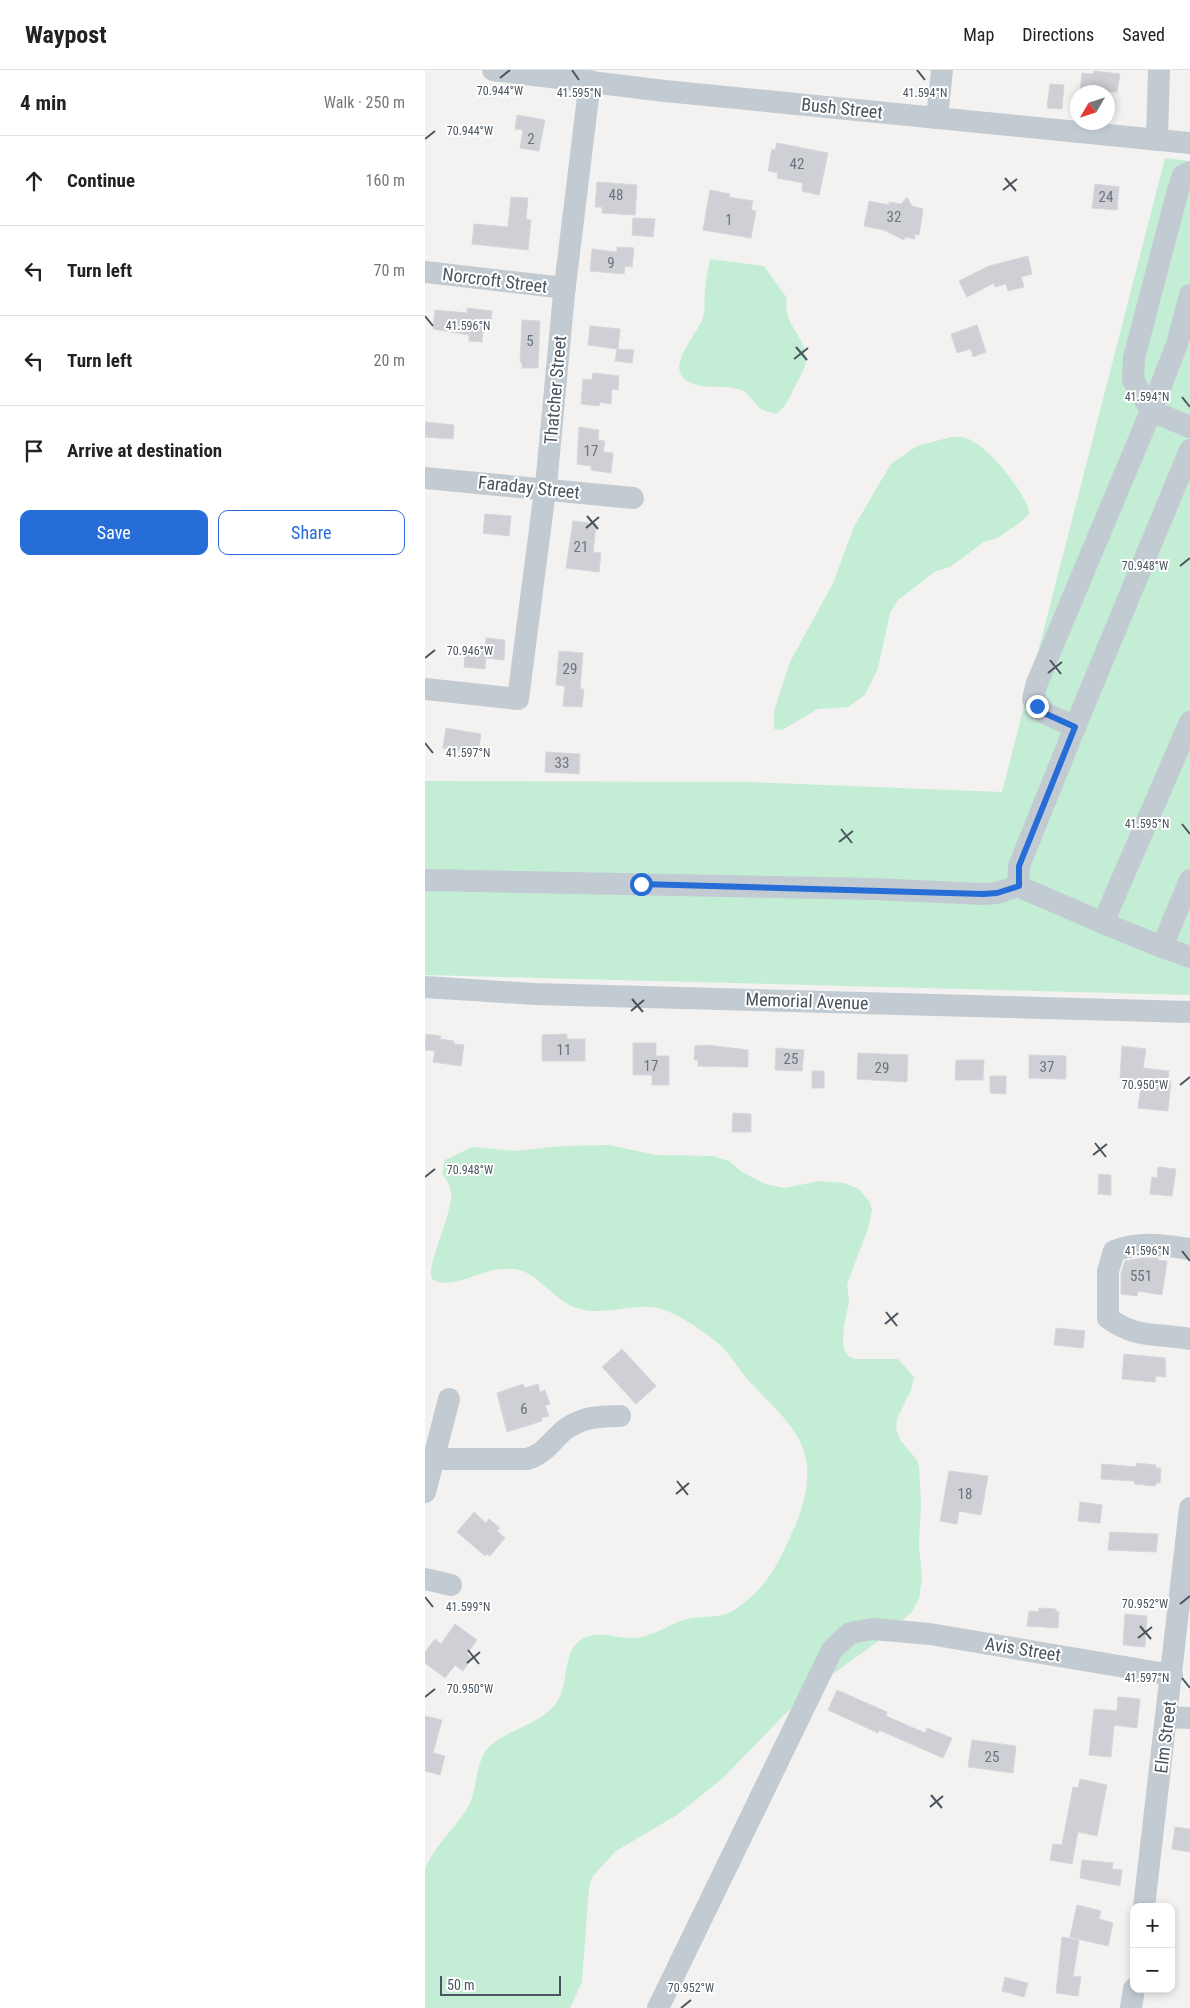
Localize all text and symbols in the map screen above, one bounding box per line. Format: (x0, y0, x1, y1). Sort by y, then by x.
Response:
text: Waypost (25, 21, 107, 49)
text: Map (963, 24, 994, 45)
text: Directions (1022, 24, 1094, 45)
text: Saved (1122, 24, 1165, 45)
text: 70.944°W (477, 84, 523, 98)
north arrow (1070, 85, 1115, 130)
text: 41.595°N (557, 86, 601, 100)
text: 41.594°N (903, 86, 947, 100)
text: 4 min (20, 91, 67, 115)
text: Walk · 250 m (324, 93, 405, 112)
street label: Bush Street (800, 93, 884, 123)
text: 70.944°W (447, 124, 493, 138)
house number: 2 (527, 130, 535, 148)
house number: 42 (790, 155, 804, 173)
icon: ahead (20, 167, 48, 195)
text: Continue (67, 169, 135, 192)
text: 160 m (366, 171, 405, 190)
house number: 48 (609, 186, 623, 204)
house number: 24 (1099, 188, 1113, 206)
house number: 32 (887, 208, 901, 226)
house number: 1 (725, 211, 733, 229)
house number: 9 (607, 254, 615, 272)
icon: left (20, 257, 48, 285)
text: Turn left (67, 259, 132, 282)
text: 70 m (373, 261, 405, 280)
street label: Norcroft Street (441, 263, 549, 297)
text: 41.596°N (446, 319, 490, 333)
house number: 5 (526, 332, 534, 350)
street label: Thatcher Street (540, 335, 570, 445)
icon: left (20, 347, 48, 375)
text: Turn left (67, 349, 132, 372)
text: 20 m (373, 351, 405, 370)
text: 41.594°N (1125, 390, 1169, 404)
icon: arrive (20, 437, 48, 465)
text: Arrive at destination (67, 439, 222, 462)
house number: 17 (584, 442, 598, 460)
street label: Faraday Street (477, 471, 581, 503)
button: Save (20, 510, 208, 555)
button: Share (218, 510, 405, 555)
house number: 21 (574, 538, 588, 556)
text: 70.948°W (1122, 559, 1168, 573)
text: 70.946°W (447, 644, 493, 658)
house number: 29 (563, 660, 577, 678)
route end (1026, 695, 1049, 718)
text: 41.597°N (446, 746, 490, 760)
house number: 33 (555, 754, 569, 772)
text: 41.595°N (1125, 817, 1169, 831)
route start (630, 873, 653, 896)
street label: Memorial Avenue (745, 988, 869, 1014)
house number: 11 (557, 1041, 571, 1059)
house number: 25 (784, 1050, 798, 1068)
house number: 17 (644, 1057, 658, 1075)
house number: 37 (1040, 1058, 1054, 1076)
house number: 29 (875, 1059, 889, 1077)
text: 70.950°W (1122, 1078, 1168, 1092)
text: 70.948°W (447, 1163, 493, 1177)
text: 41.596°N (1125, 1244, 1169, 1258)
house number: 551 (1130, 1267, 1152, 1285)
house number: 6 (520, 1400, 528, 1418)
house number: 18 (958, 1485, 972, 1503)
text: 70.952°W (1122, 1597, 1168, 1611)
text: 41.599°N (446, 1600, 490, 1614)
street label: Avis Street (984, 1633, 1062, 1665)
text: 41.597°N (1125, 1671, 1169, 1685)
text: 70.950°W (447, 1682, 493, 1696)
street label: Elm Street (1150, 1700, 1180, 1774)
house number: 25 (985, 1748, 999, 1766)
map controls (1130, 1903, 1175, 1993)
button: + (1130, 1903, 1175, 1948)
button: − (1130, 1948, 1175, 1993)
scale bar (440, 1973, 561, 1996)
text: 50 m (447, 1977, 475, 1993)
text: 70.952°W (668, 1981, 714, 1995)

